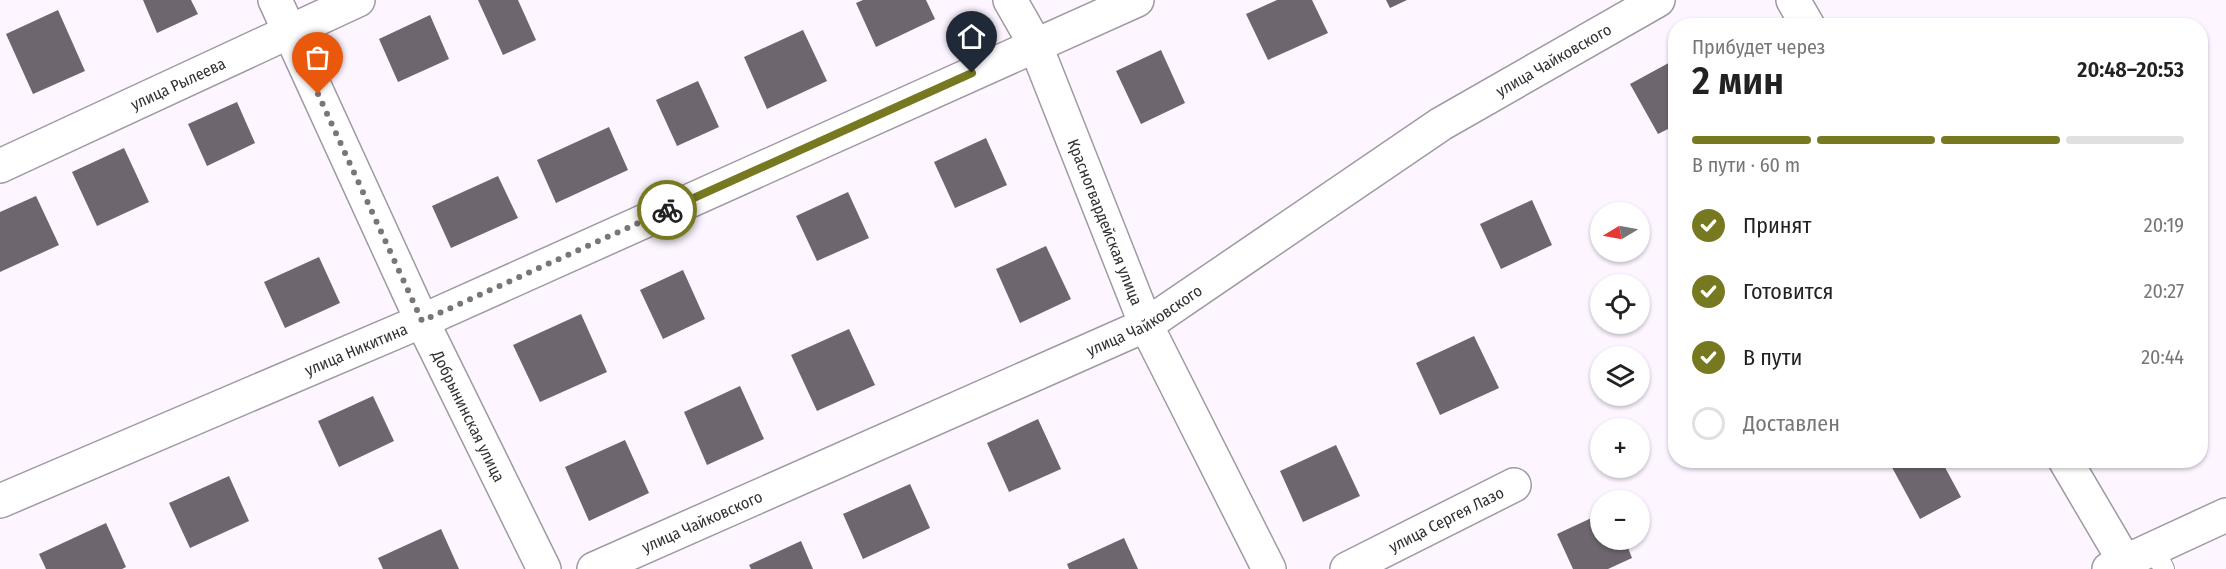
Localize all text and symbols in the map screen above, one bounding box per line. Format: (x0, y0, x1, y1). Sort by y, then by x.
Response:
pin (946, 11, 997, 73)
street label: улица Чайковского (1492, 19, 1614, 100)
icon: home (955, 20, 988, 53)
pin (292, 32, 343, 94)
text: Прибудет через (1692, 35, 1825, 59)
icon: bag (301, 41, 334, 74)
street label: улица Рылеева (127, 53, 228, 114)
text: 20:48–20:53 (2077, 56, 2184, 83)
text: 2 мин (1692, 58, 1784, 104)
street label: Красногвардейская улица (1064, 136, 1147, 308)
text: В пути · 60 m (1692, 153, 1800, 177)
courier (637, 180, 697, 240)
icon: bike (651, 194, 684, 227)
north arrow (1590, 202, 1650, 262)
map controls (1590, 202, 1650, 550)
icon: check (1692, 209, 1725, 242)
text: Принят (1743, 212, 1811, 239)
text: 20:19 (2144, 213, 2184, 237)
button: locate (1590, 274, 1650, 334)
icon: check (1692, 275, 1725, 308)
text: Готовится (1743, 278, 1834, 305)
text: 20:27 (2144, 279, 2184, 303)
street label: улица Чайковского (1083, 280, 1205, 360)
street label: улица Никитина (302, 319, 410, 379)
icon: check (1692, 341, 1725, 374)
text: В пути (1743, 344, 1802, 371)
text: 20:44 (2141, 345, 2184, 369)
street label: Добрынинская улица (428, 346, 509, 485)
button: layers (1590, 346, 1650, 406)
text: Доставлен (1743, 410, 1840, 437)
button: + (1590, 418, 1650, 478)
street label: улица Сергея Лазо (1386, 482, 1507, 556)
street label: улица Чайковского (639, 486, 765, 556)
button: − (1590, 490, 1650, 550)

